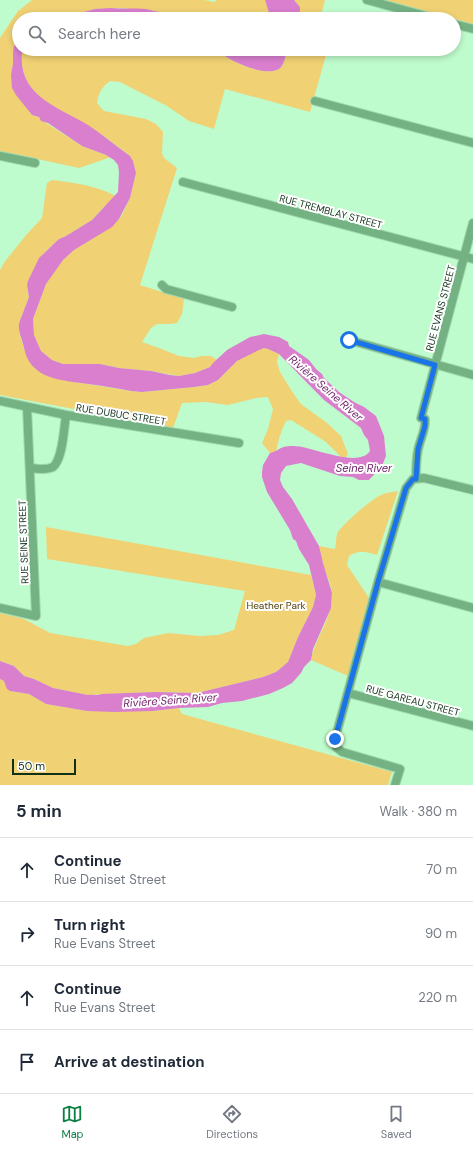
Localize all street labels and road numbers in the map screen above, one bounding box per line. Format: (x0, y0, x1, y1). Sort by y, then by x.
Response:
street label: RUE TREMBLAY STREET (278, 191, 384, 232)
street label: RUE EVANS STREET (423, 263, 458, 352)
street label: RUE DUBUC STREET (75, 401, 167, 428)
street label: RUE SEINE STREET (16, 499, 31, 584)
street label: RUE GAREAU STREET (365, 682, 461, 719)

